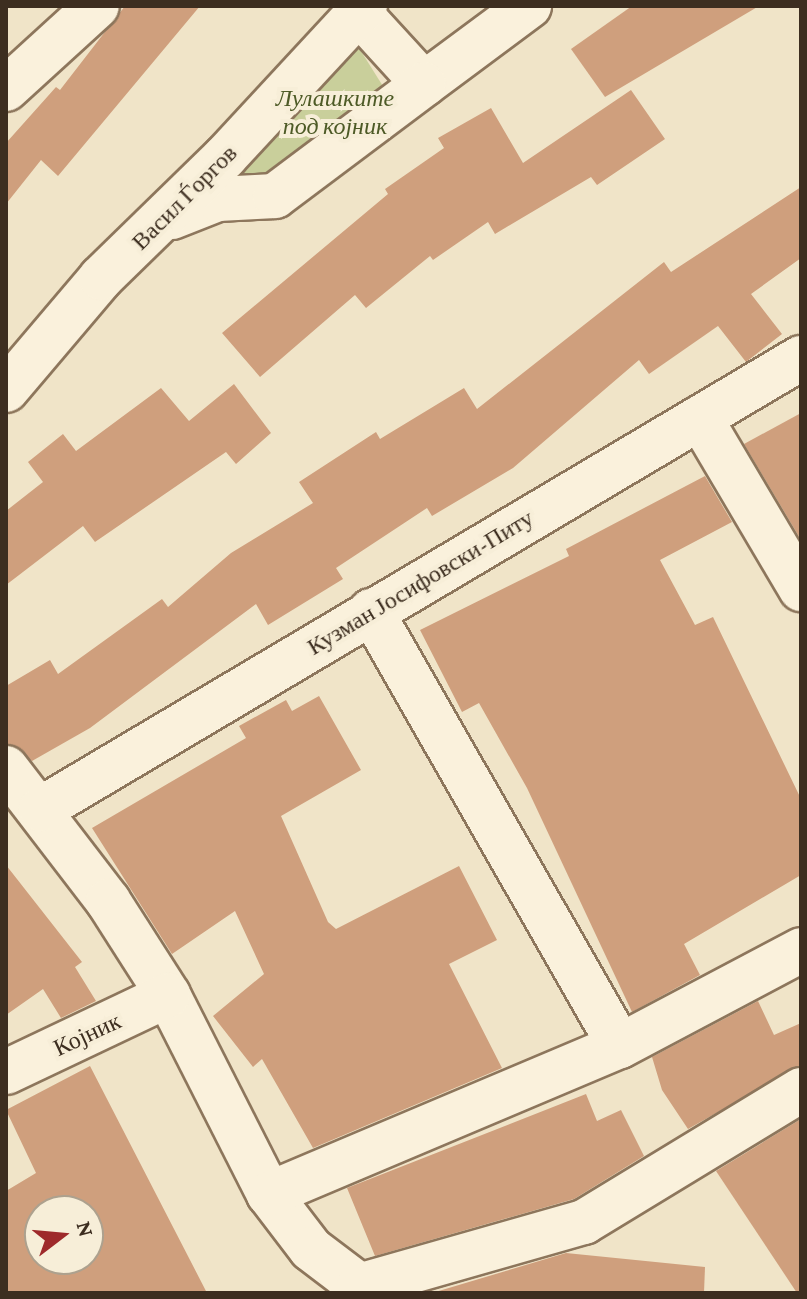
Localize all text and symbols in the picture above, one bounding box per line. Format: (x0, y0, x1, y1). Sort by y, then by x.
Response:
park label: Лулашките под којник (276, 84, 394, 140)
street label: Васил Ѓоргов (125, 138, 243, 256)
street label: Кузман Јосифовски-Питу (302, 503, 538, 661)
street label: Којник (49, 1006, 125, 1062)
north arrow (24, 1195, 104, 1275)
text: N (72, 1218, 100, 1239)

